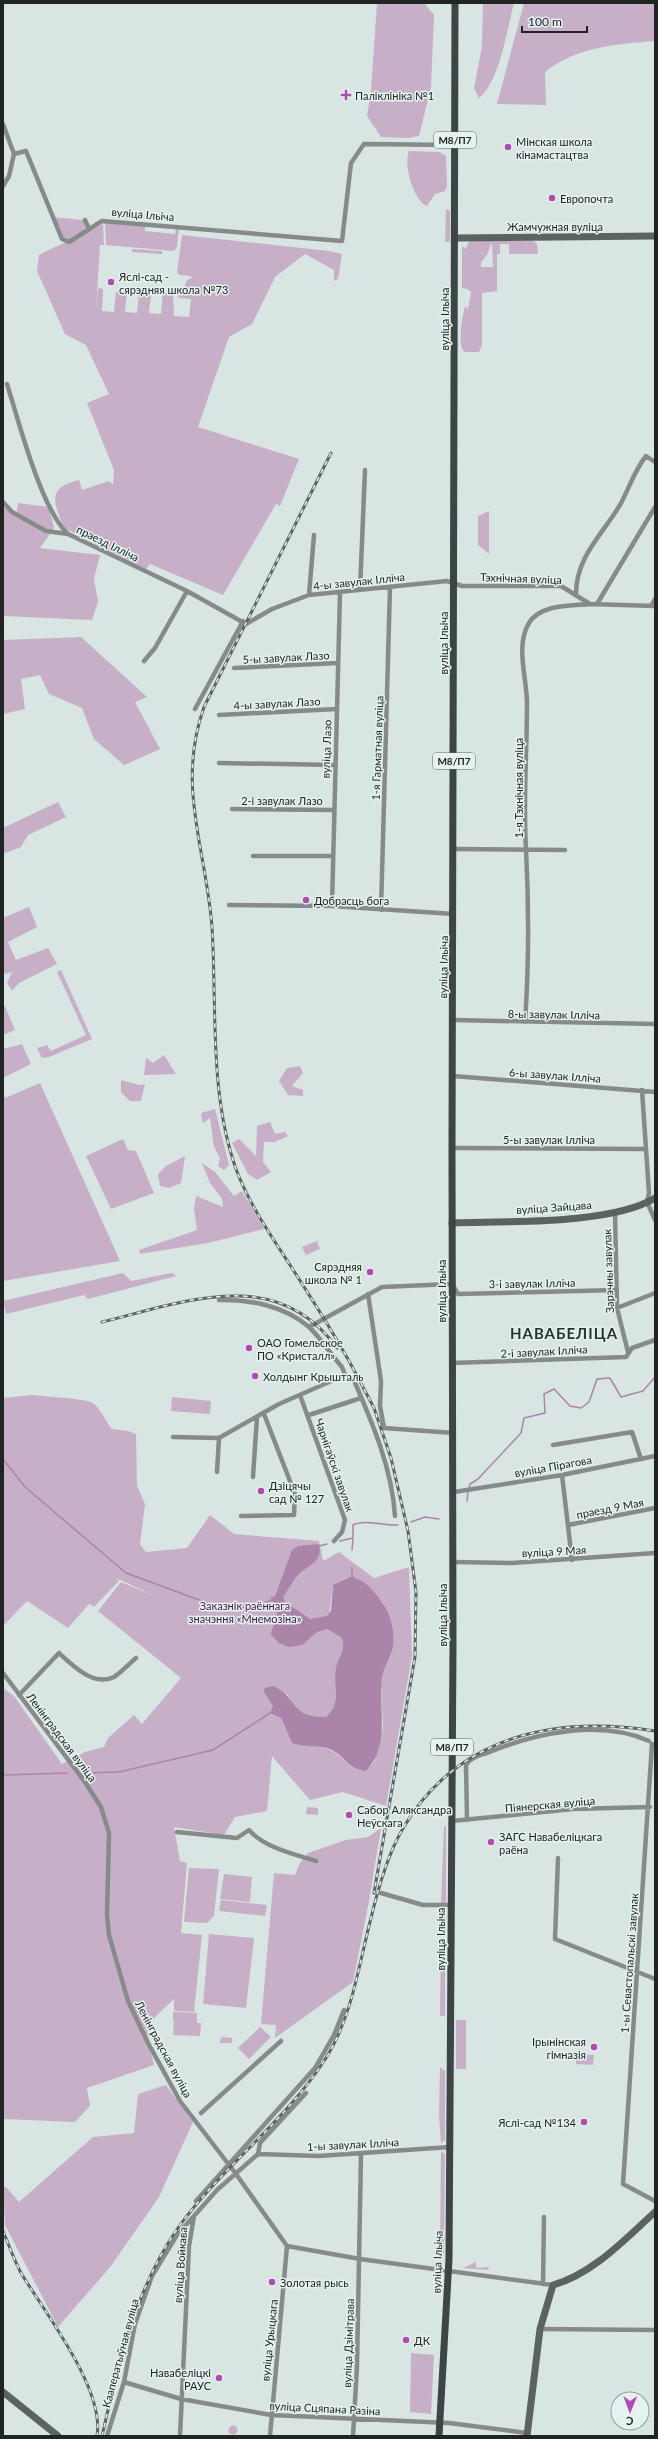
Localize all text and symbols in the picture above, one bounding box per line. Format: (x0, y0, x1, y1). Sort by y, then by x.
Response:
scale bar (522, 8, 587, 34)
text: 100 m (528, 14, 562, 29)
marker: Паліклініка №1 (340, 89, 352, 101)
place label: Паліклініка №1 (355, 89, 434, 102)
road number: М8/П7 (434, 132, 476, 148)
place label: Мінская школа кінамастацтва (516, 135, 592, 161)
marker: Мінская школа кінамастацтва (503, 142, 513, 152)
place label: Европочта (560, 192, 613, 205)
marker: Европочта (547, 193, 557, 203)
street label: вуліца Ільіча (111, 205, 175, 223)
street label: Жамчужная вуліца (507, 220, 603, 233)
place label: Яслі-сад - сярэдняя школа №73 (118, 270, 228, 296)
marker: Яслі-сад - сярэдняя школа №73 (106, 277, 116, 287)
street label: вуліца Ільіча (438, 288, 451, 350)
street label: праезд Ілліча (75, 522, 141, 564)
street label: 4-ы завулак Ілліча (313, 570, 405, 592)
street label: Тэхнічная вуліца (480, 570, 562, 586)
street label: вуліца Ільіча (437, 612, 450, 674)
street label: 5-ы завулак Лазо (242, 648, 330, 666)
street label: 4-ы завулак Лазо (233, 694, 321, 712)
street label: 1-я Гарматная вуліца (369, 695, 385, 801)
street label: вуліца Лазо (318, 719, 334, 779)
street label: 1-я Тэхнічная вуліца (512, 738, 525, 838)
road number: М8/П7 (433, 753, 475, 769)
street label: 2-і завулак Лазо (241, 794, 323, 807)
place label: Добрасць бога (314, 894, 389, 907)
marker: Добрасць бога (301, 895, 311, 905)
street label: вуліца Ільіча (436, 935, 450, 999)
street label: 8-ы завулак Ілліча (508, 1007, 600, 1021)
street label: 6-ы завулак Ілліча (509, 1065, 601, 1085)
street label: 5-ы завулак Ілліча (503, 1133, 595, 1146)
street label: вуліца Зайцава (516, 1198, 592, 1216)
street label: Зарэчны завулак (600, 1228, 616, 1313)
place label: Сярэдняя школа № 1 (305, 1260, 362, 1286)
street label: вуліца Ільіча (435, 1260, 448, 1322)
marker: Сярэдняя школа № 1 (365, 1267, 375, 1277)
street label: 3-і завулак Ілліча (488, 1276, 576, 1290)
district label: НАВАБЕЛІЦА (510, 1324, 618, 1342)
place label: ОАО Гомельское ПО «Кристалл» (257, 1336, 343, 1362)
street label: 2-і завулак Ілліча (500, 1342, 588, 1360)
marker: ОАО Гомельское ПО «Кристалл» (244, 1343, 254, 1353)
place label: Холдынг Крышталь (263, 1370, 364, 1383)
marker: Холдынг Крышталь (250, 1371, 260, 1381)
street label: Чарнігаўскі завулак (313, 1417, 357, 1514)
street label: вуліца Пірагова (513, 1453, 593, 1479)
place label: Дзіцячы сад № 127 (269, 1479, 324, 1505)
marker: Дзіцячы сад № 127 (256, 1486, 266, 1496)
street label: праезд 9 Мая (575, 1495, 645, 1521)
street label: вуліца 9 Мая (521, 1543, 587, 1559)
street label: вуліца Ільіча (436, 1584, 449, 1646)
park label: Заказнік раённага значэння «Мнемозіна» (189, 1599, 302, 1625)
street label: Ленінградская вуліца (24, 1689, 100, 1784)
road number: М8/П7 (431, 1739, 473, 1755)
street label: Піянерская вуліца (504, 1794, 596, 1814)
place label: Сабор Аляксандра Неўскага (357, 1803, 452, 1829)
marker: Сабор Аляксандра Неўскага (344, 1810, 354, 1820)
place label: ЗАГС Навабеліцкага раёна (499, 1830, 602, 1856)
marker: ЗАГС Навабеліцкага раёна (486, 1837, 496, 1847)
street label: 1-ы Севастопальскі завулак (618, 1892, 640, 2033)
street label: вуліца Ільіча (434, 1908, 447, 1970)
street label: Ленінградская вуліца (132, 1997, 195, 2100)
place label: Ірынінская гімназія (532, 2035, 586, 2061)
marker: Ірынінская гімназія (589, 2042, 599, 2052)
place label: Яслі-сад №134 (497, 2116, 577, 2129)
marker: Яслі-сад №134 (579, 2117, 589, 2127)
street label: 1-ы завулак Ілліча (307, 2135, 399, 2153)
street label: вуліца Войкава (171, 2227, 189, 2303)
street label: вуліца Ільіча (429, 2230, 445, 2294)
place label: Золотая рысь (280, 2276, 349, 2289)
marker: Золотая рысь (267, 2277, 277, 2287)
street label: Кааператыўная вуліца (99, 2297, 141, 2409)
street label: вуліца Урыцкага (258, 2298, 280, 2382)
street label: вуліца Дзімітрава (340, 2298, 356, 2388)
place label: ДК (414, 2334, 431, 2347)
marker: ДК (401, 2335, 411, 2345)
place label: Навабеліцкі РАУС (150, 2366, 212, 2392)
marker: Навабеліцкі РАУС (214, 2373, 224, 2383)
north arrow (610, 2391, 650, 2431)
street label: вуліца Сцяпана Разіна (269, 2399, 381, 2417)
text: С (625, 2415, 634, 2428)

